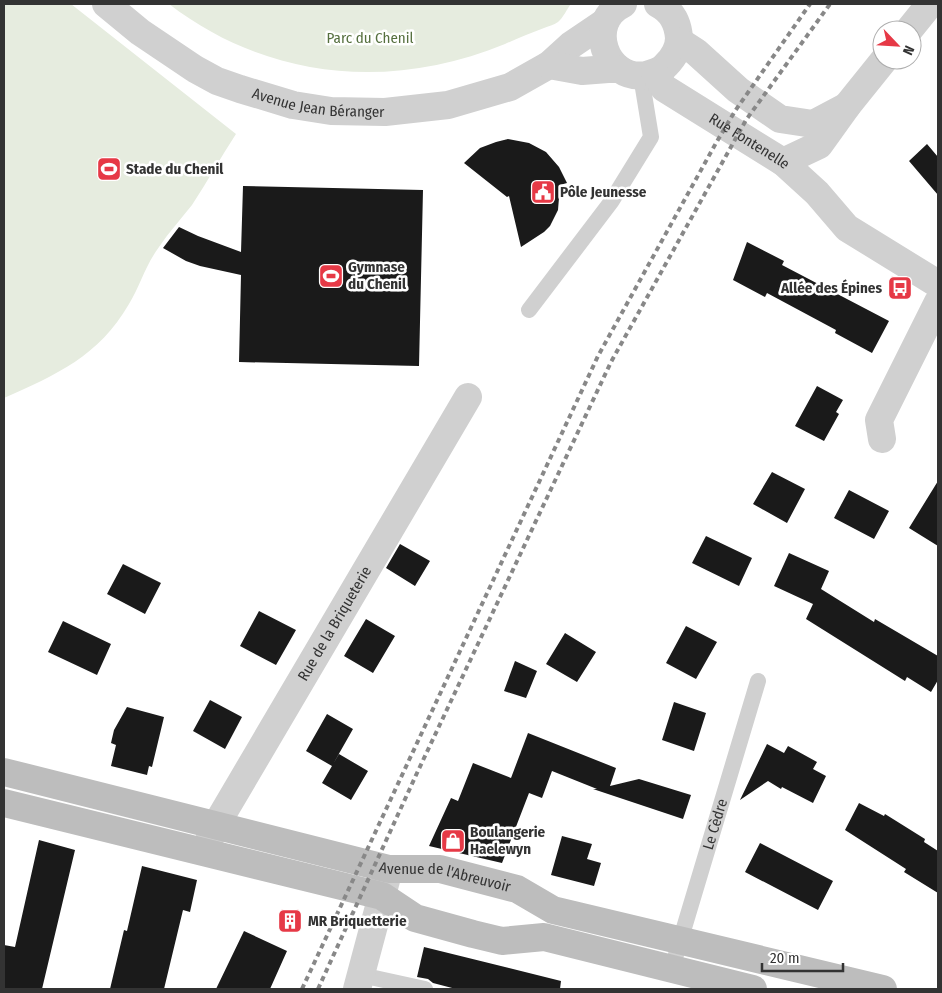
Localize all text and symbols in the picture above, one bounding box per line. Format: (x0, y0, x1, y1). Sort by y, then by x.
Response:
north arrow (872, 20, 922, 70)
park label: Parc du Chenil (326, 29, 414, 47)
text: N (899, 43, 918, 58)
street label: Avenue Jean Béranger (250, 84, 385, 121)
street label: Rue Fontenelle (706, 109, 794, 173)
sports icon: Stade du Chenil (96, 156, 122, 182)
place label: Stade du Chenil (126, 160, 224, 178)
public building icon: Pôle Jeunesse (530, 179, 556, 205)
place label: Pôle Jeunesse (560, 183, 647, 201)
place label: Gymnase du Chenil (348, 258, 407, 293)
sports icon: Gymnase du Chenil (318, 263, 344, 289)
bus stop icon: Allée des Épines (887, 275, 913, 301)
place label: Allée des Épines (780, 279, 882, 297)
street label: Rue de la Briqueterie (294, 563, 375, 684)
street label: Le Cèdre (699, 797, 731, 852)
place label: Boulangerie Haelewyn (470, 823, 546, 858)
shop icon: Boulangerie Haelewyn (440, 828, 466, 854)
street label: Avenue de l'Abreuvoir (377, 858, 513, 896)
building icon: MR Briquetterie (277, 908, 303, 934)
place label: MR Briquetterie (308, 912, 407, 930)
scale bar (762, 940, 843, 972)
text: 20 m (770, 949, 800, 967)

